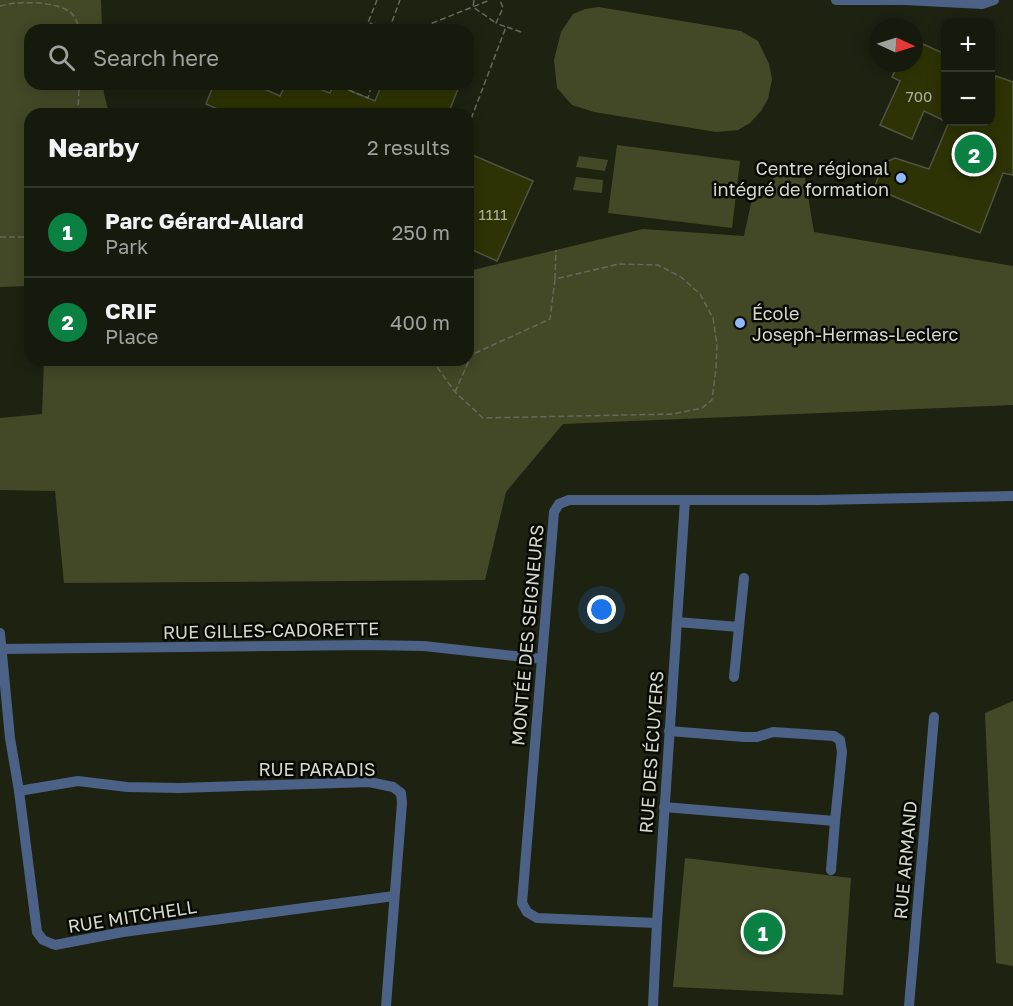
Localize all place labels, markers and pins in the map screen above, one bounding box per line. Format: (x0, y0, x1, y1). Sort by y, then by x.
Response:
pin: 2 (954, 132, 994, 176)
place label: Centre régional intégré de formation (713, 157, 889, 200)
marker: Centre régional intégré de formation (894, 171, 908, 185)
place label: École Joseph-Hermas-Leclerc (752, 302, 959, 345)
marker: École Joseph-Hermas-Leclerc (733, 316, 747, 330)
pin: 1 (744, 910, 783, 954)

